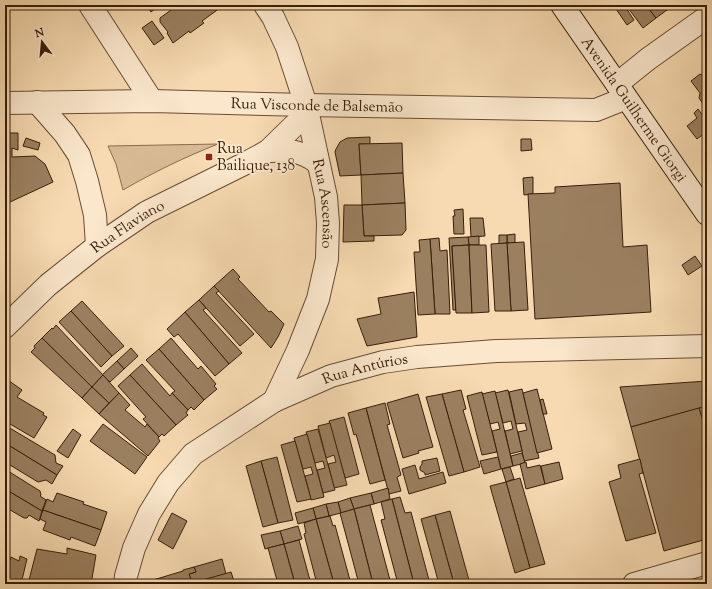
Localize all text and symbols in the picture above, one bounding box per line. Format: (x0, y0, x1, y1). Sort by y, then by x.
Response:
north arrow (22, 22, 62, 62)
text: N (32, 24, 46, 43)
street label: Avenida Guilherme Giorgi (575, 33, 691, 187)
street label: Rua Visconde de Balsemão (231, 94, 403, 119)
place label: Rua Bailique, 138 (217, 139, 295, 177)
marker: Rua Bailique, 138 (204, 152, 214, 162)
street label: Rua Ascensão (306, 157, 337, 249)
street label: Rua Flaviano (87, 196, 168, 259)
street label: Rua Antúrios (319, 349, 410, 391)

